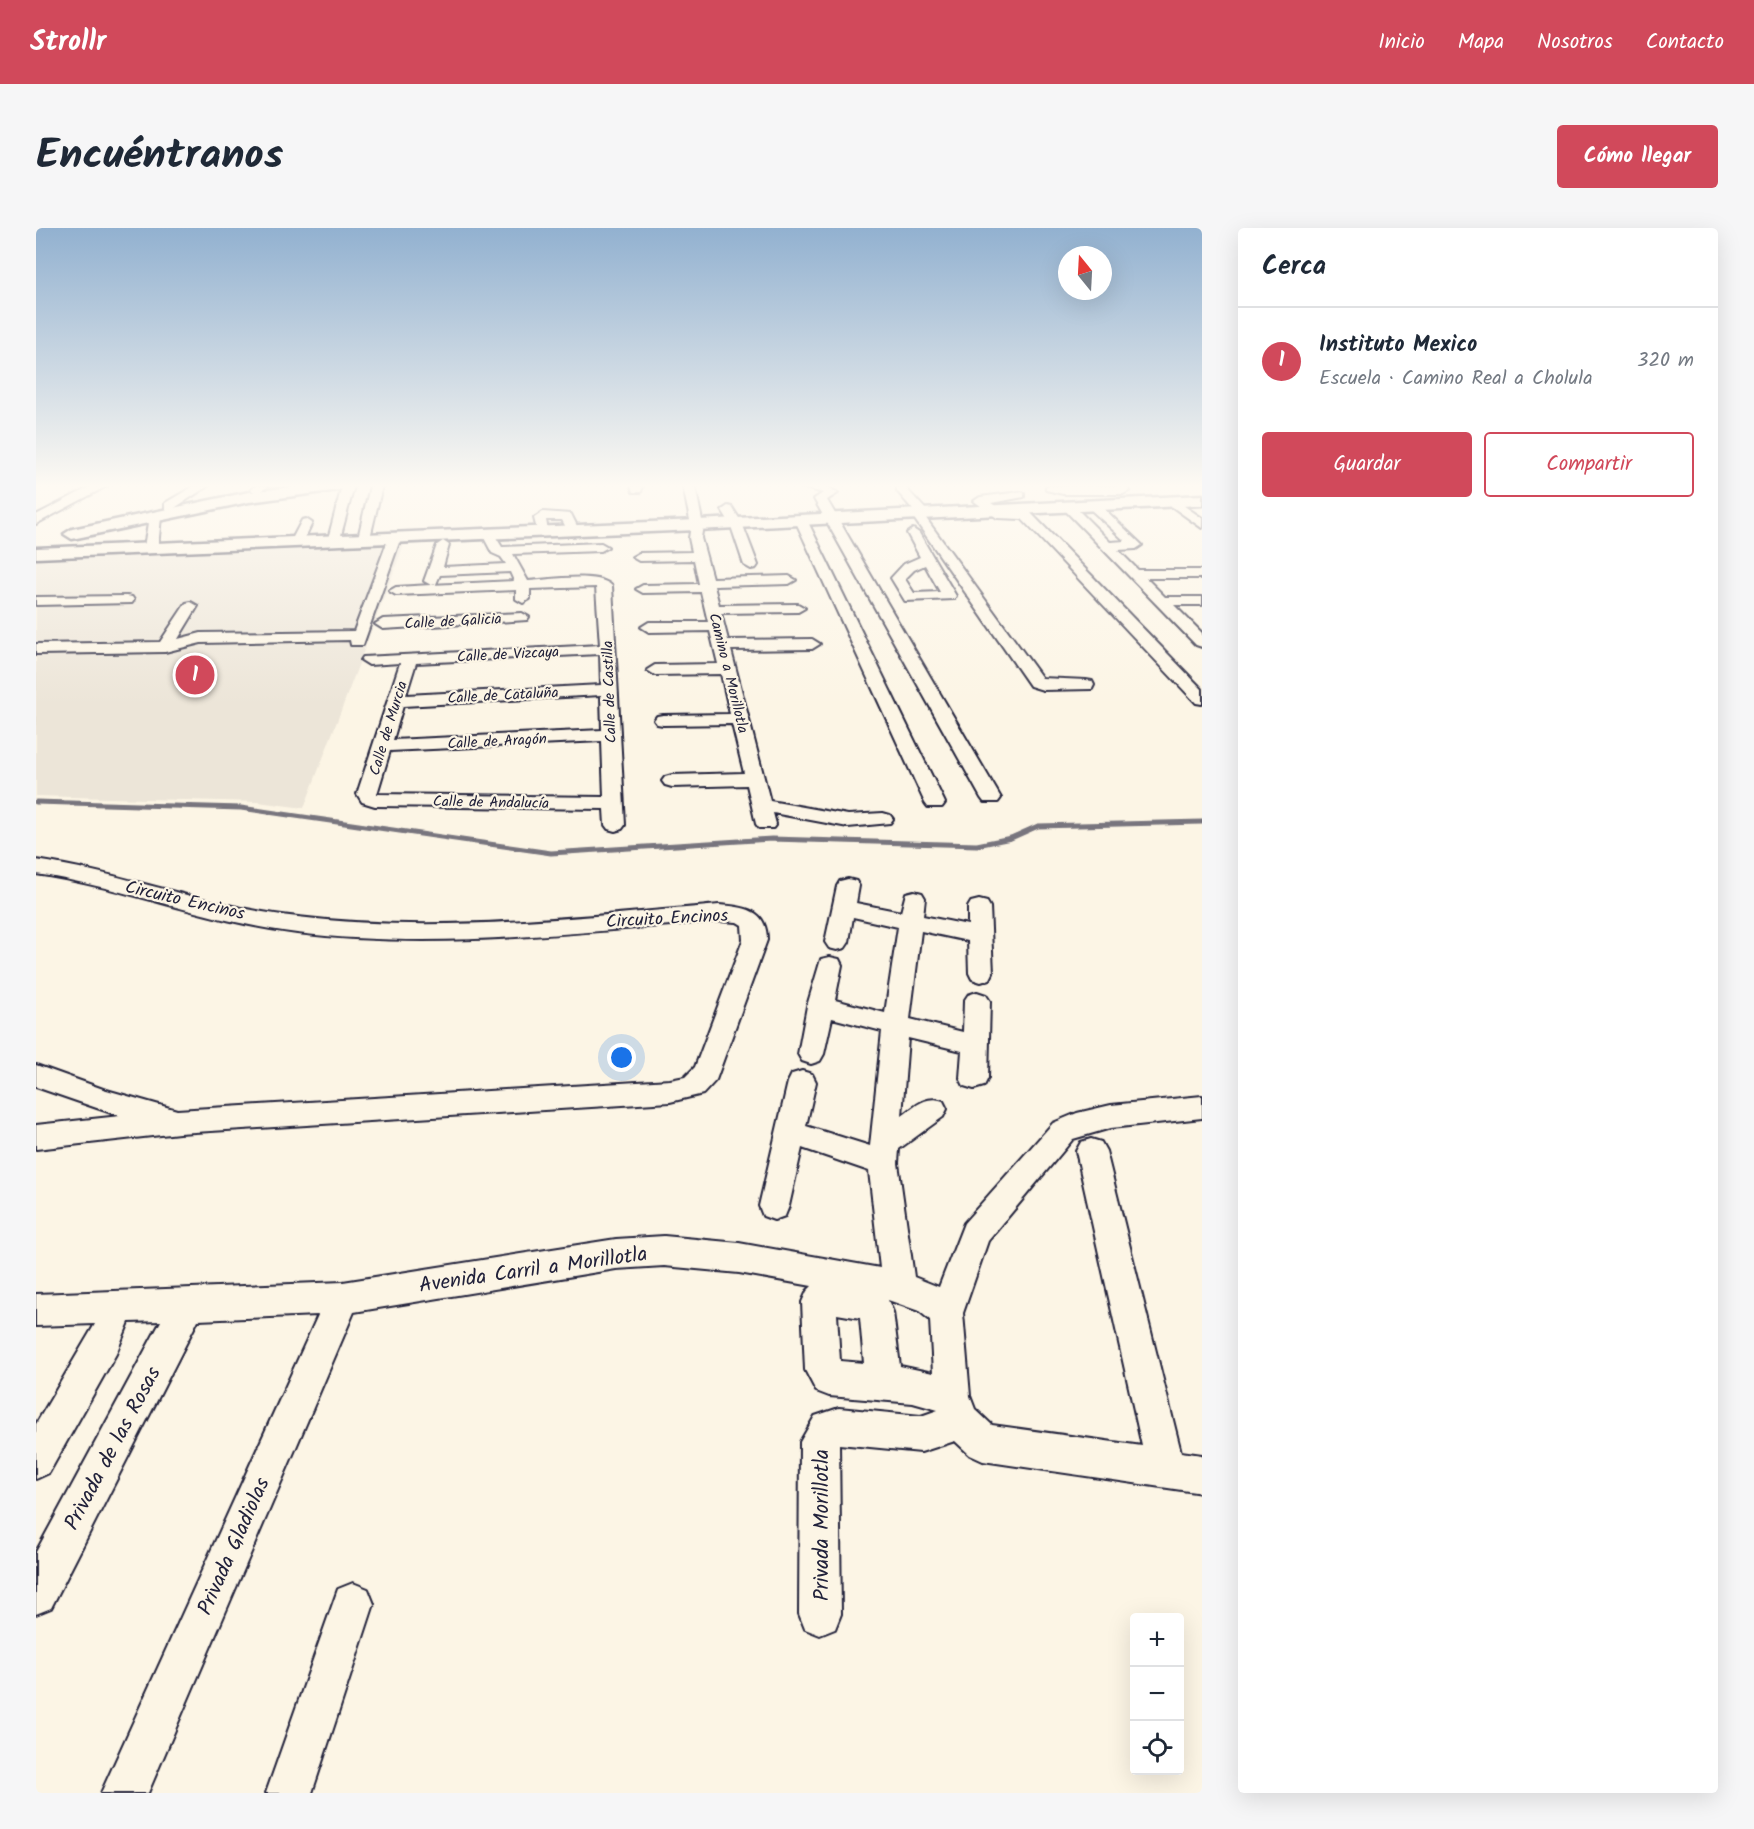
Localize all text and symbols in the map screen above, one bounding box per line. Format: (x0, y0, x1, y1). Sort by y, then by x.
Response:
text: Strollr (30, 20, 106, 65)
text: Inicio (1378, 26, 1425, 59)
text: Mapa (1458, 26, 1504, 59)
text: Nosotros (1537, 26, 1613, 59)
text: Contacto (1646, 26, 1724, 59)
text: Encuéntranos (36, 123, 283, 190)
button: Cómo llegar (1557, 125, 1718, 188)
north arrow (1058, 246, 1112, 300)
text: Cerca (1262, 246, 1326, 288)
text: Instituto Mexico (1319, 328, 1477, 363)
text: 1 (1278, 345, 1285, 377)
text: 320 m (1637, 345, 1694, 377)
text: Escuela · Camino Real a Cholula (1319, 363, 1593, 395)
button: Guardar (1262, 432, 1472, 497)
button: Compartir (1484, 432, 1694, 497)
street label: Calle de Galicia (404, 607, 502, 637)
street label: Camino a Morillotla (701, 611, 755, 736)
street label: Calle de Vizcaya (456, 640, 560, 670)
street label: Calle de Castilla (596, 640, 624, 744)
pin: 1 (176, 652, 214, 698)
street label: Calle de Murcia (363, 678, 415, 779)
street label: Calle de Cataluña (447, 681, 559, 711)
street label: Calle de Aragón (447, 727, 547, 757)
street label: Calle de Andalucía (433, 790, 549, 816)
street label: Circuito Encinos (122, 874, 248, 929)
street label: Circuito Encinos (605, 902, 729, 937)
your location (607, 1043, 636, 1072)
street label: Avenida Carril a Morillotla (417, 1238, 649, 1303)
street label: Privada de las Rosas (56, 1361, 170, 1536)
street label: Privada Morillotla (806, 1449, 839, 1601)
street label: Privada Gladiolas (189, 1472, 279, 1621)
map controls (1130, 1613, 1184, 1775)
button: + (1130, 1613, 1184, 1667)
button: − (1130, 1667, 1184, 1721)
button: locate (1130, 1721, 1184, 1775)

